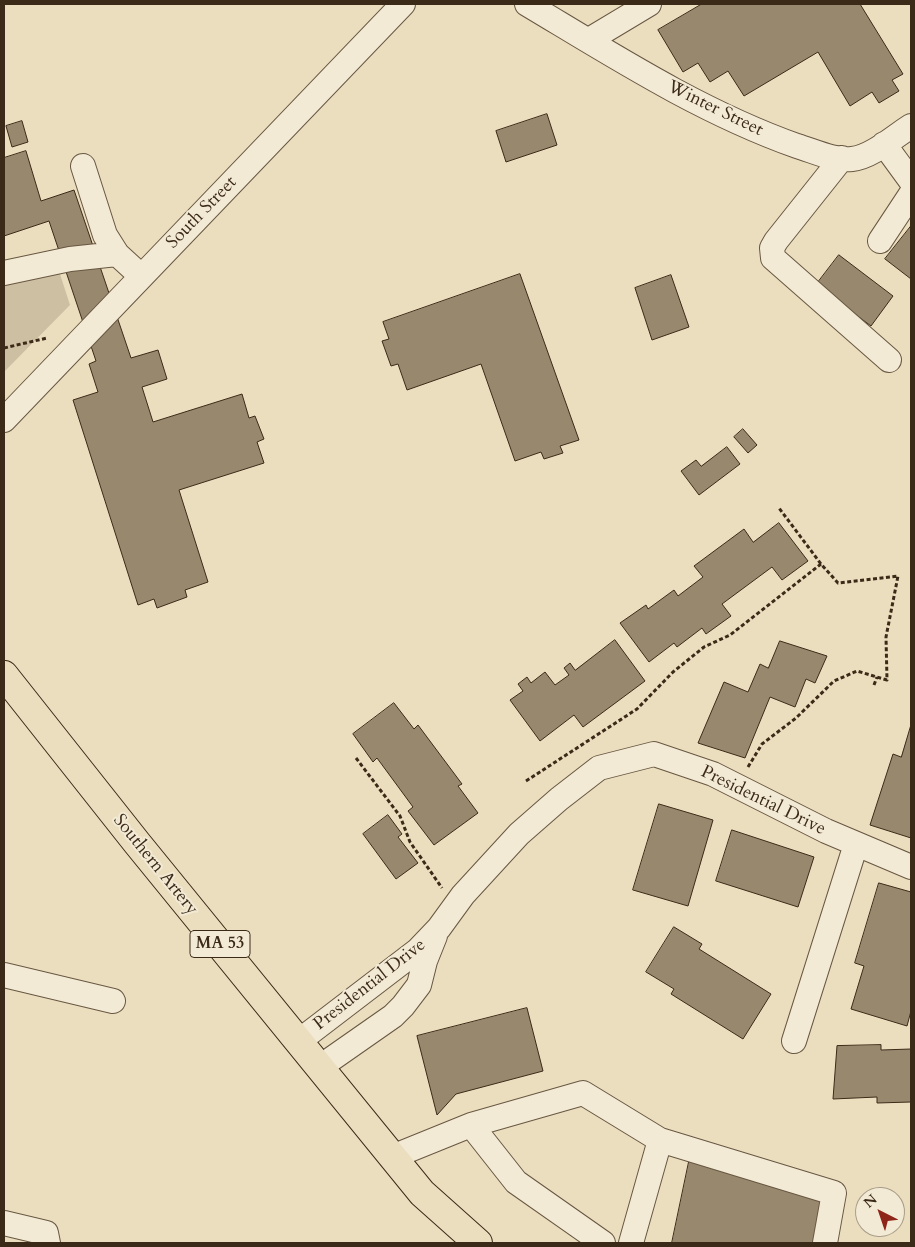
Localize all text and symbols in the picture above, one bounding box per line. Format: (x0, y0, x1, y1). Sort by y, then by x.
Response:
street label: Winter Street (664, 77, 766, 141)
street label: South Street (162, 172, 242, 254)
street label: Presidential Drive (697, 762, 829, 840)
street label: Southern Artery (108, 810, 202, 920)
road number: MA 53 (190, 931, 250, 958)
street label: Presidential Drive (310, 935, 430, 1035)
north arrow (855, 1187, 905, 1237)
text: N (860, 1190, 881, 1212)

